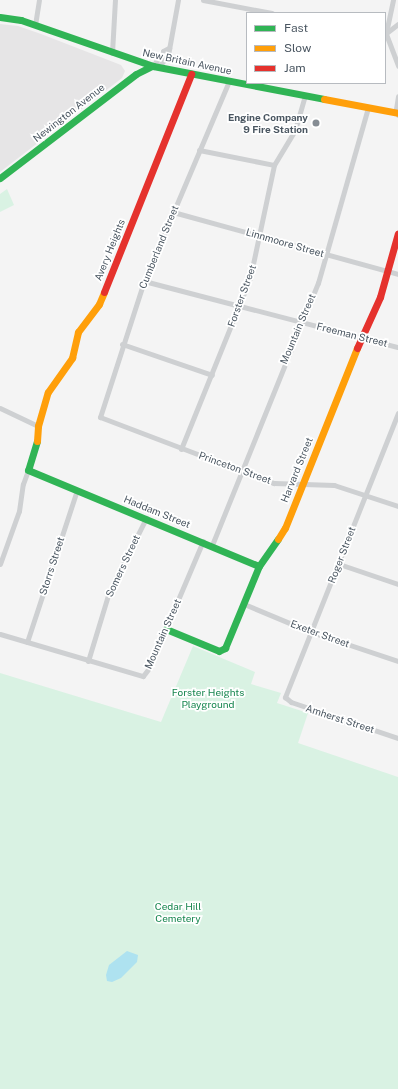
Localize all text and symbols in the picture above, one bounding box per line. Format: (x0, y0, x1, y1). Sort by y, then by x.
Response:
legend (246, 12, 386, 84)
text: Fast (284, 21, 308, 35)
text: Slow (284, 41, 311, 55)
street label: New Britain Avenue (141, 47, 233, 77)
text: Jam (284, 61, 306, 75)
street label: Newington Avenue (31, 81, 107, 145)
place label: Engine Company 9 Fire Station (228, 111, 308, 134)
marker: Engine Company 9 Fire Station (311, 118, 321, 128)
street label: Cumberland Street (137, 204, 181, 290)
street label: Avery Heights (92, 217, 128, 283)
street label: Linnmoore Street (244, 226, 326, 260)
street label: Forster Street (225, 263, 259, 329)
street label: Mountain Street (278, 292, 318, 366)
street label: Freeman Street (315, 320, 389, 350)
street label: Harvard Street (278, 436, 316, 504)
street label: Princeton Street (197, 449, 273, 487)
street label: Haddam Street (122, 493, 192, 531)
street label: Roger Street (326, 525, 358, 585)
street label: Somers Street (103, 533, 143, 599)
street label: Storrs Street (37, 535, 67, 597)
street label: Mountain Street (142, 597, 184, 671)
street label: Exeter Street (289, 618, 351, 650)
park label: Forster Heights Playground (172, 686, 244, 710)
street label: Amherst Street (304, 702, 376, 736)
park label: Cedar Hill Cemetery (155, 900, 201, 924)

